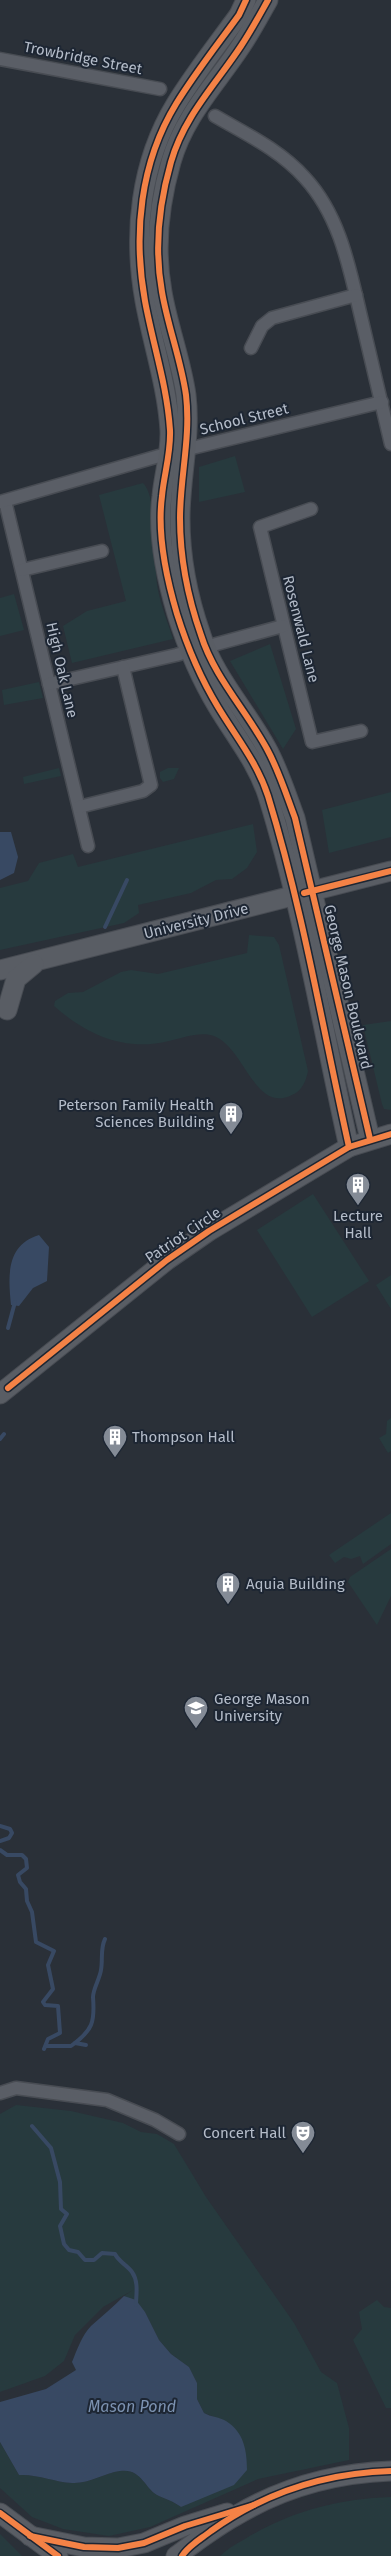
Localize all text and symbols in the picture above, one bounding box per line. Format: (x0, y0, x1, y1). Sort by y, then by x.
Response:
street label: Trowbridge Street (22, 38, 144, 78)
street label: School Street (198, 399, 291, 439)
street label: Rosenwald Lane (279, 574, 323, 684)
street label: High Oak Lane (42, 620, 82, 720)
street label: University Drive (142, 899, 250, 943)
street label: George Mason Boulevard (320, 903, 376, 1071)
place label: Peterson Family Health Sciences Building (58, 1096, 214, 1131)
building icon: Peterson Family Health Sciences Building (218, 1101, 244, 1135)
building icon: Lecture Hall (345, 1172, 371, 1206)
street label: Patriot Circle (142, 1203, 224, 1267)
place label: Lecture Hall (333, 1207, 383, 1242)
building icon: Thompson Hall (102, 1424, 128, 1458)
place label: Thompson Hall (132, 1428, 235, 1446)
building icon: Aquia Building (215, 1571, 241, 1605)
place label: Aquia Building (246, 1575, 345, 1593)
place label: George Mason University (214, 1690, 310, 1725)
school or university icon: George Mason University (183, 1695, 209, 1729)
theatre icon: Concert Hall (290, 2120, 316, 2154)
place label: Concert Hall (203, 2124, 287, 2142)
water label: Mason Pond (88, 2397, 176, 2416)

